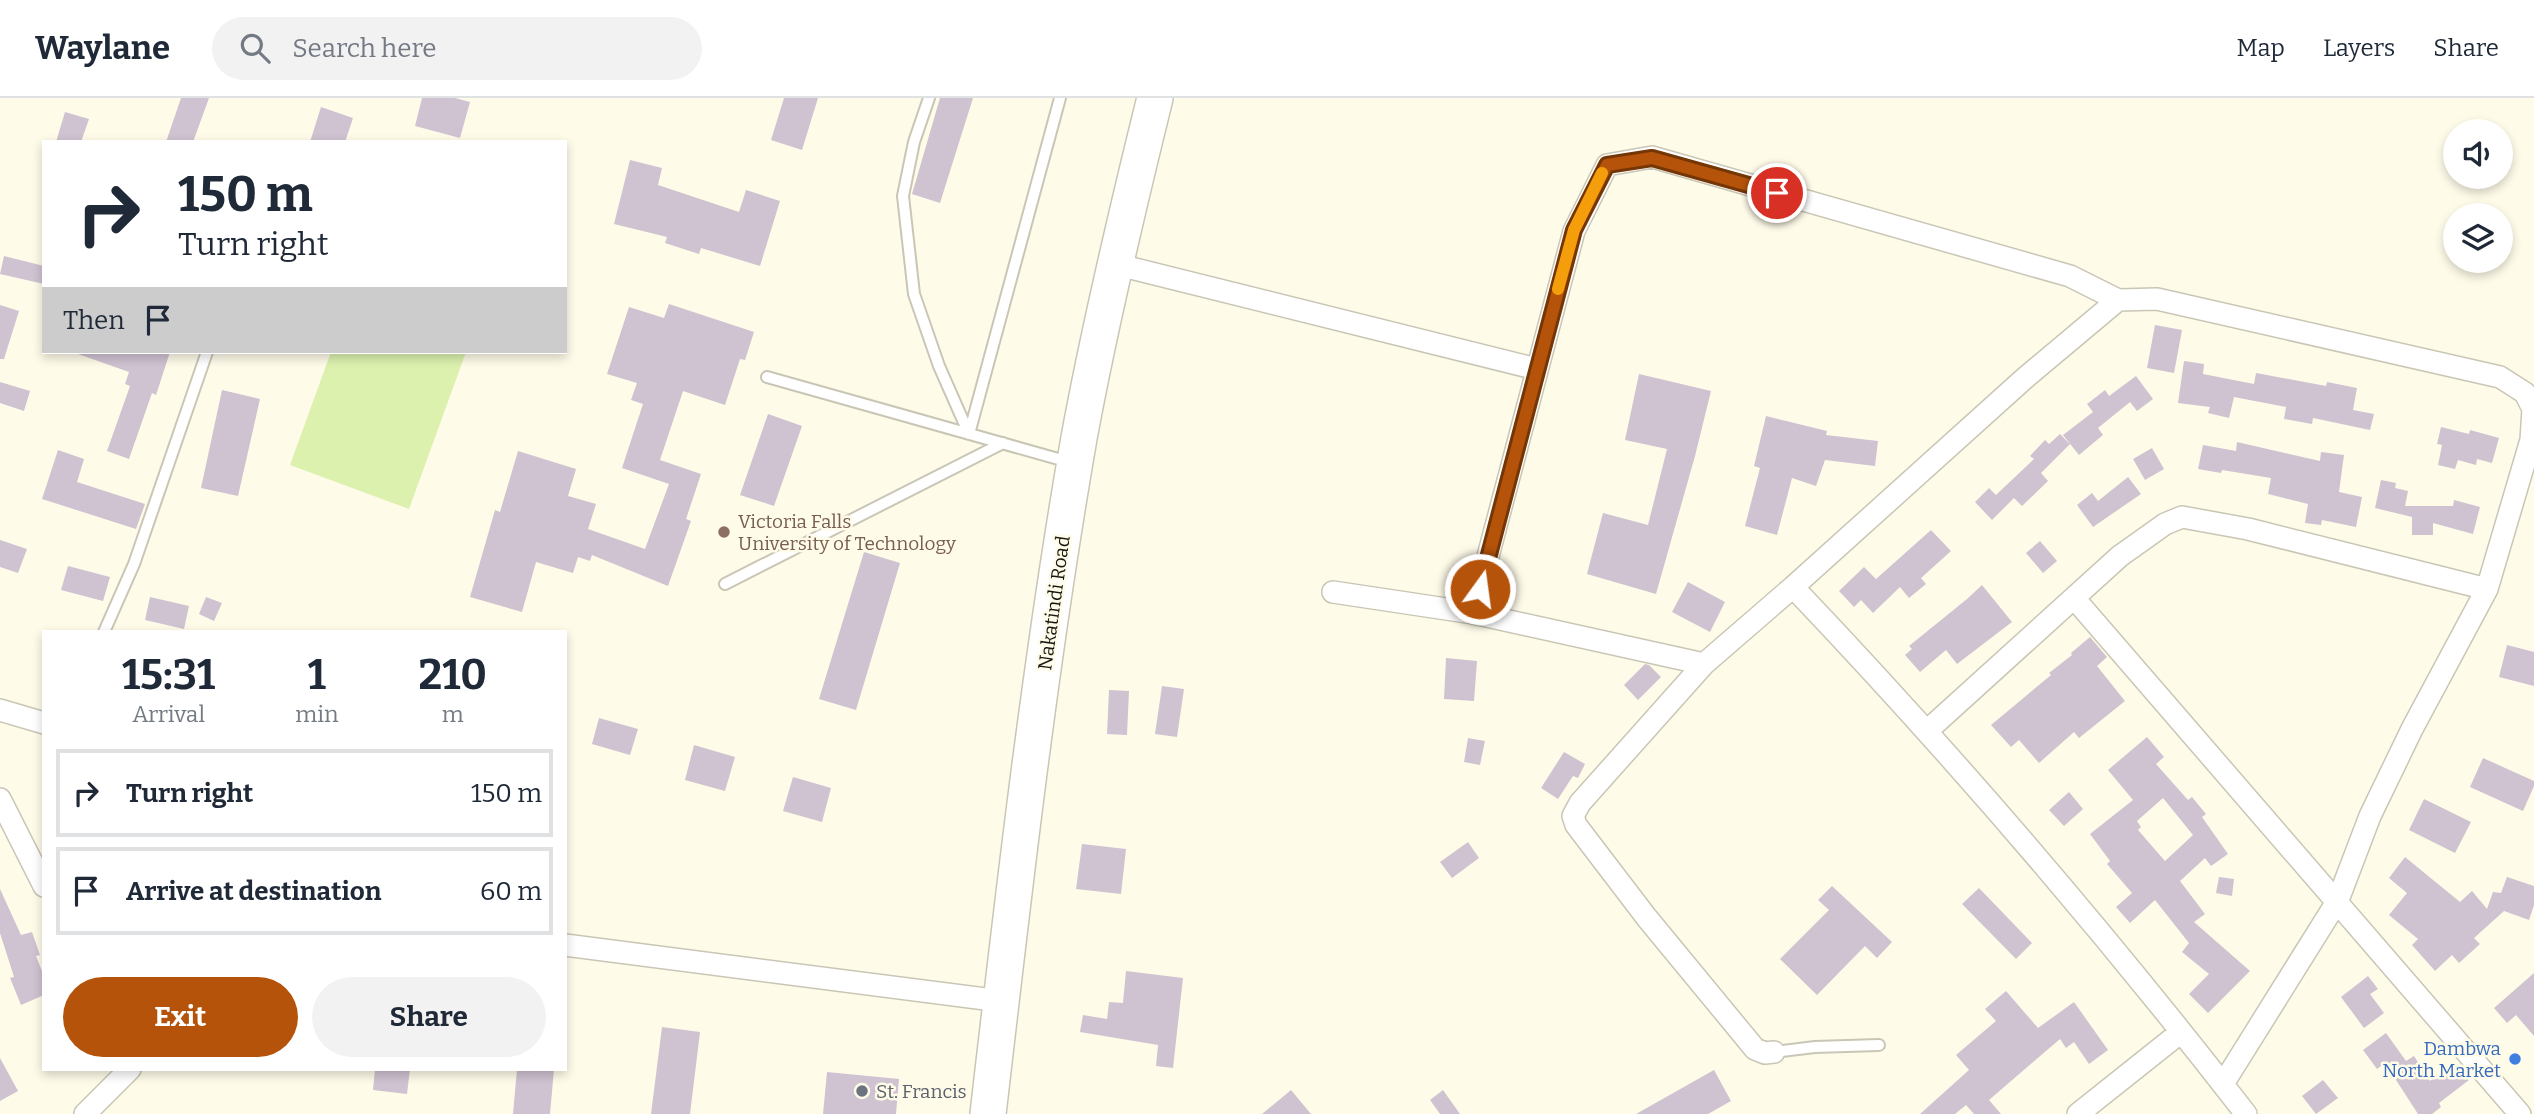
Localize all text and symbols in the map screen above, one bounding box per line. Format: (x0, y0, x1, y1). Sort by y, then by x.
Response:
search box (212, 17, 702, 80)
text: Waylane (35, 28, 170, 68)
icon: search (236, 29, 274, 67)
text: Search here (292, 33, 437, 64)
text: Map (2237, 34, 2285, 62)
text: Layers (2323, 34, 2395, 62)
text: Share (2433, 34, 2499, 62)
map controls (2443, 119, 2513, 273)
button: sound (2443, 119, 2513, 189)
pin (1747, 163, 1807, 223)
text: 150 m (178, 165, 313, 224)
icon: right (63, 168, 154, 259)
icon: arrive (1758, 174, 1796, 212)
button: layers (2443, 203, 2513, 273)
text: Turn right (178, 225, 329, 263)
icon: arrive (139, 301, 177, 339)
text: Then (63, 305, 125, 336)
place label: Victoria Falls University of Technology (738, 510, 957, 555)
marker: Victoria Falls University of Technology (716, 524, 732, 540)
street label: Nakatindi Road (1033, 534, 1075, 672)
position arrow (1443, 552, 1517, 626)
text: 15:31 (122, 650, 215, 700)
text: 1 (308, 650, 326, 700)
text: 210 (419, 650, 487, 700)
text: Arrival (132, 700, 205, 728)
text: min (295, 700, 339, 728)
text: m (442, 700, 464, 728)
icon: right (67, 774, 105, 812)
text: Turn right (126, 778, 253, 809)
text: 150 m (471, 778, 542, 809)
icon: arrive (67, 872, 105, 910)
text: Arrive at destination (126, 876, 381, 907)
text: 60 m (480, 876, 542, 907)
button: Exit (63, 977, 298, 1057)
button: Share (312, 977, 546, 1057)
place label: Dambwa North Market (2382, 1037, 2502, 1082)
marker: Dambwa North Market (2507, 1051, 2523, 1067)
place label: St. Francis (876, 1080, 967, 1103)
marker: St. Francis (854, 1083, 870, 1099)

